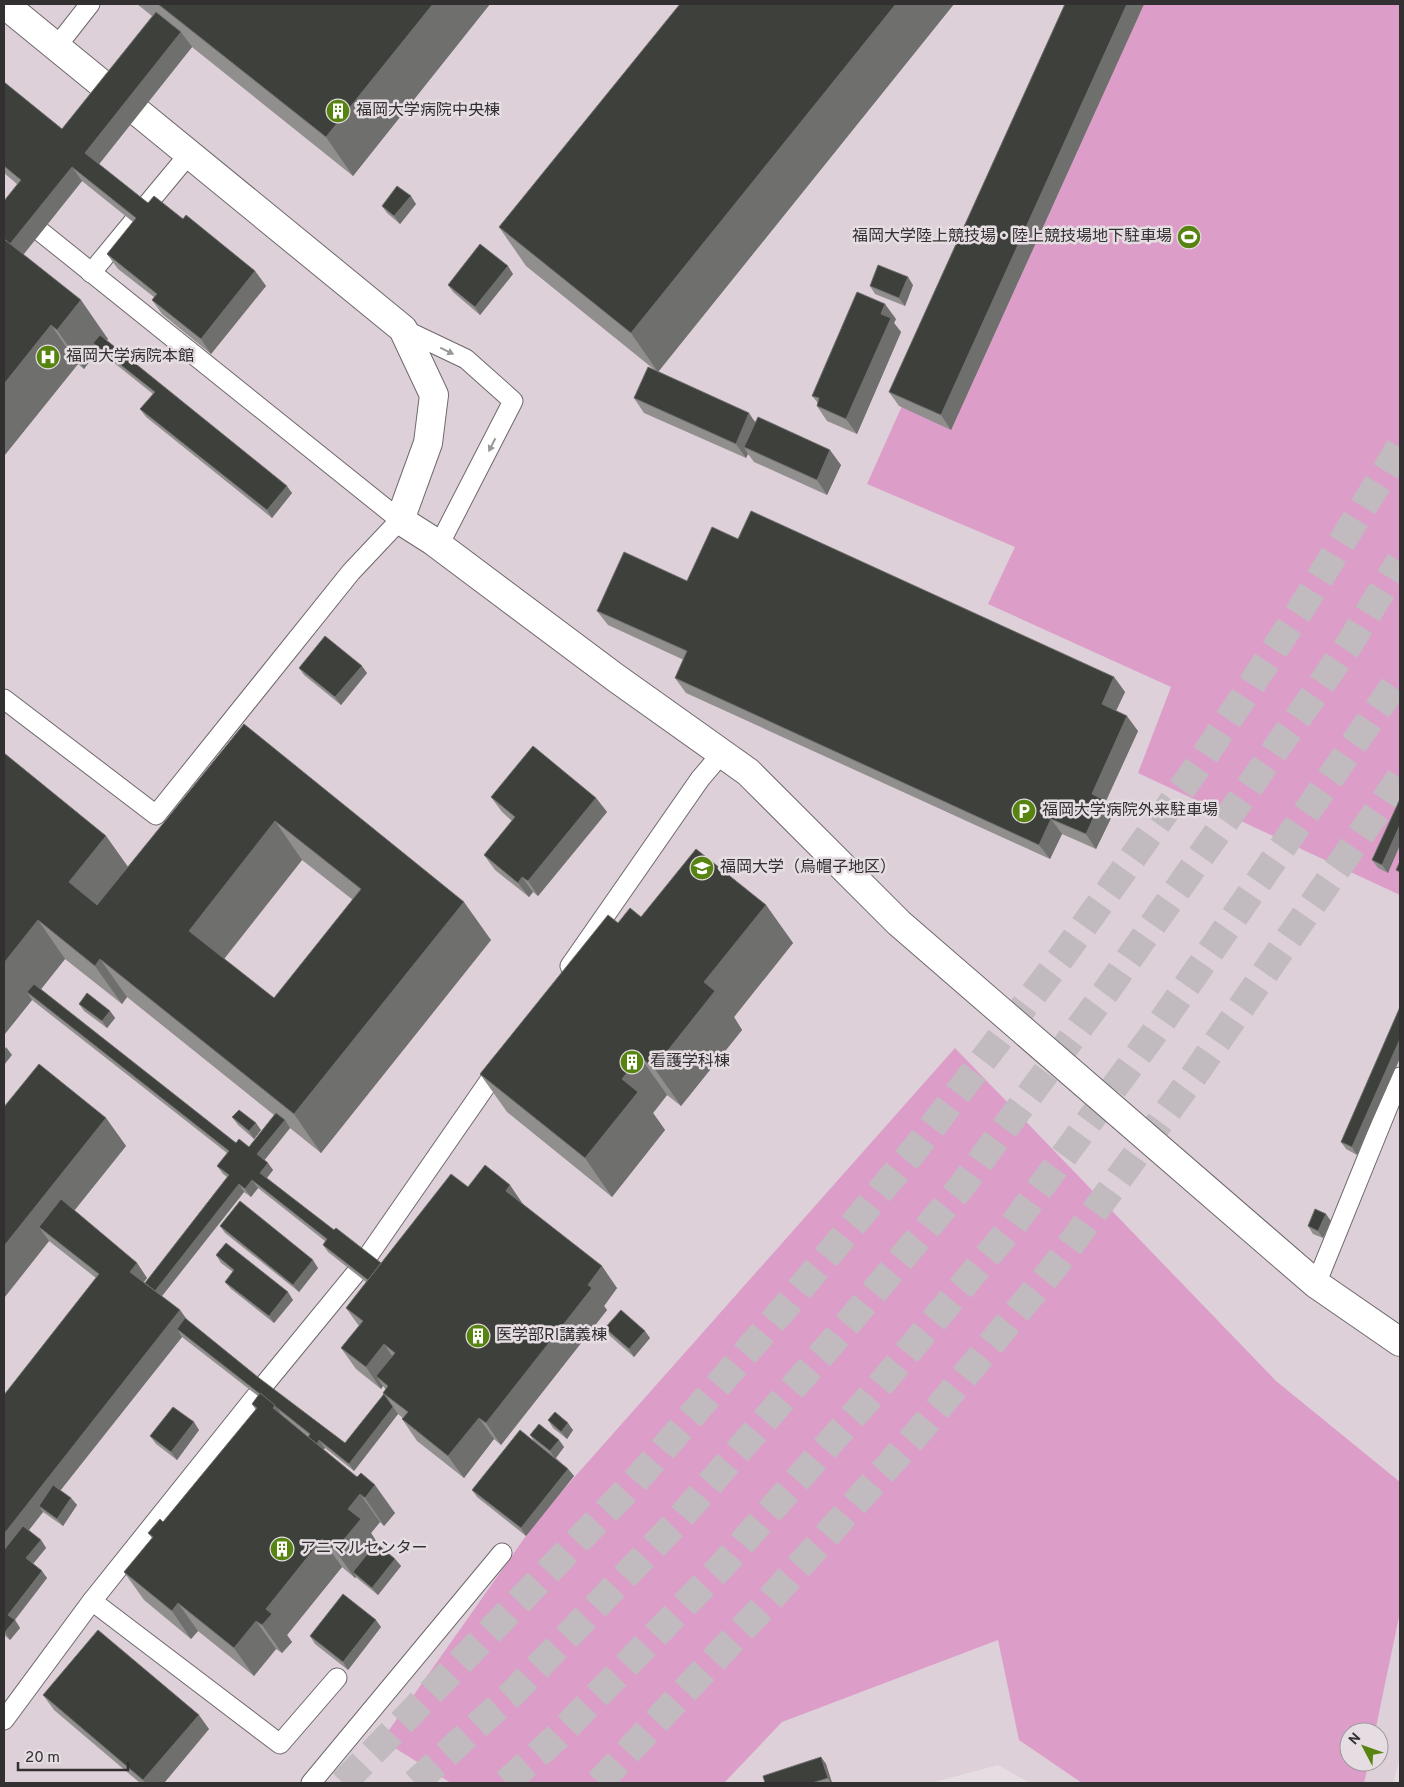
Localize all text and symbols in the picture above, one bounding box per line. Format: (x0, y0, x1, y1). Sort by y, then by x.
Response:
building icon: 福岡大学病院中央棟 (325, 98, 351, 124)
place label: 福岡大学病院中央棟 (356, 101, 500, 121)
sports icon: 福岡大学陸上競技場・陸上競技場地下駐車場 (1176, 224, 1202, 250)
place label: 福岡大学陸上競技場・陸上競技場地下駐車場 (852, 227, 1172, 247)
hospital icon: 福岡大学病院本館 (35, 344, 61, 370)
one-way arrow (440, 346, 455, 355)
place label: 福岡大学病院本館 (66, 347, 194, 367)
one-way arrow (488, 438, 496, 452)
parking icon: 福岡大学病院外来駐車場 (1011, 798, 1037, 824)
place label: 福岡大学病院外来駐車場 (1042, 801, 1218, 821)
school or university icon: 福岡大学（烏帽子地区） (689, 855, 715, 881)
place label: 福岡大学（烏帽子地区） (720, 858, 896, 878)
building icon: 看護学科棟 (619, 1049, 645, 1075)
place label: 看護学科棟 (650, 1052, 730, 1072)
building icon: 医学部RI講義棟 (465, 1323, 491, 1349)
place label: 医学部RI講義棟 (496, 1326, 607, 1346)
building icon: アニマルセンター (269, 1536, 295, 1562)
place label: アニマルセンター (300, 1539, 428, 1559)
north arrow (1339, 1722, 1389, 1772)
text: N (1346, 1730, 1365, 1749)
scale bar (18, 1740, 128, 1772)
text: 20 m (25, 1749, 60, 1768)

